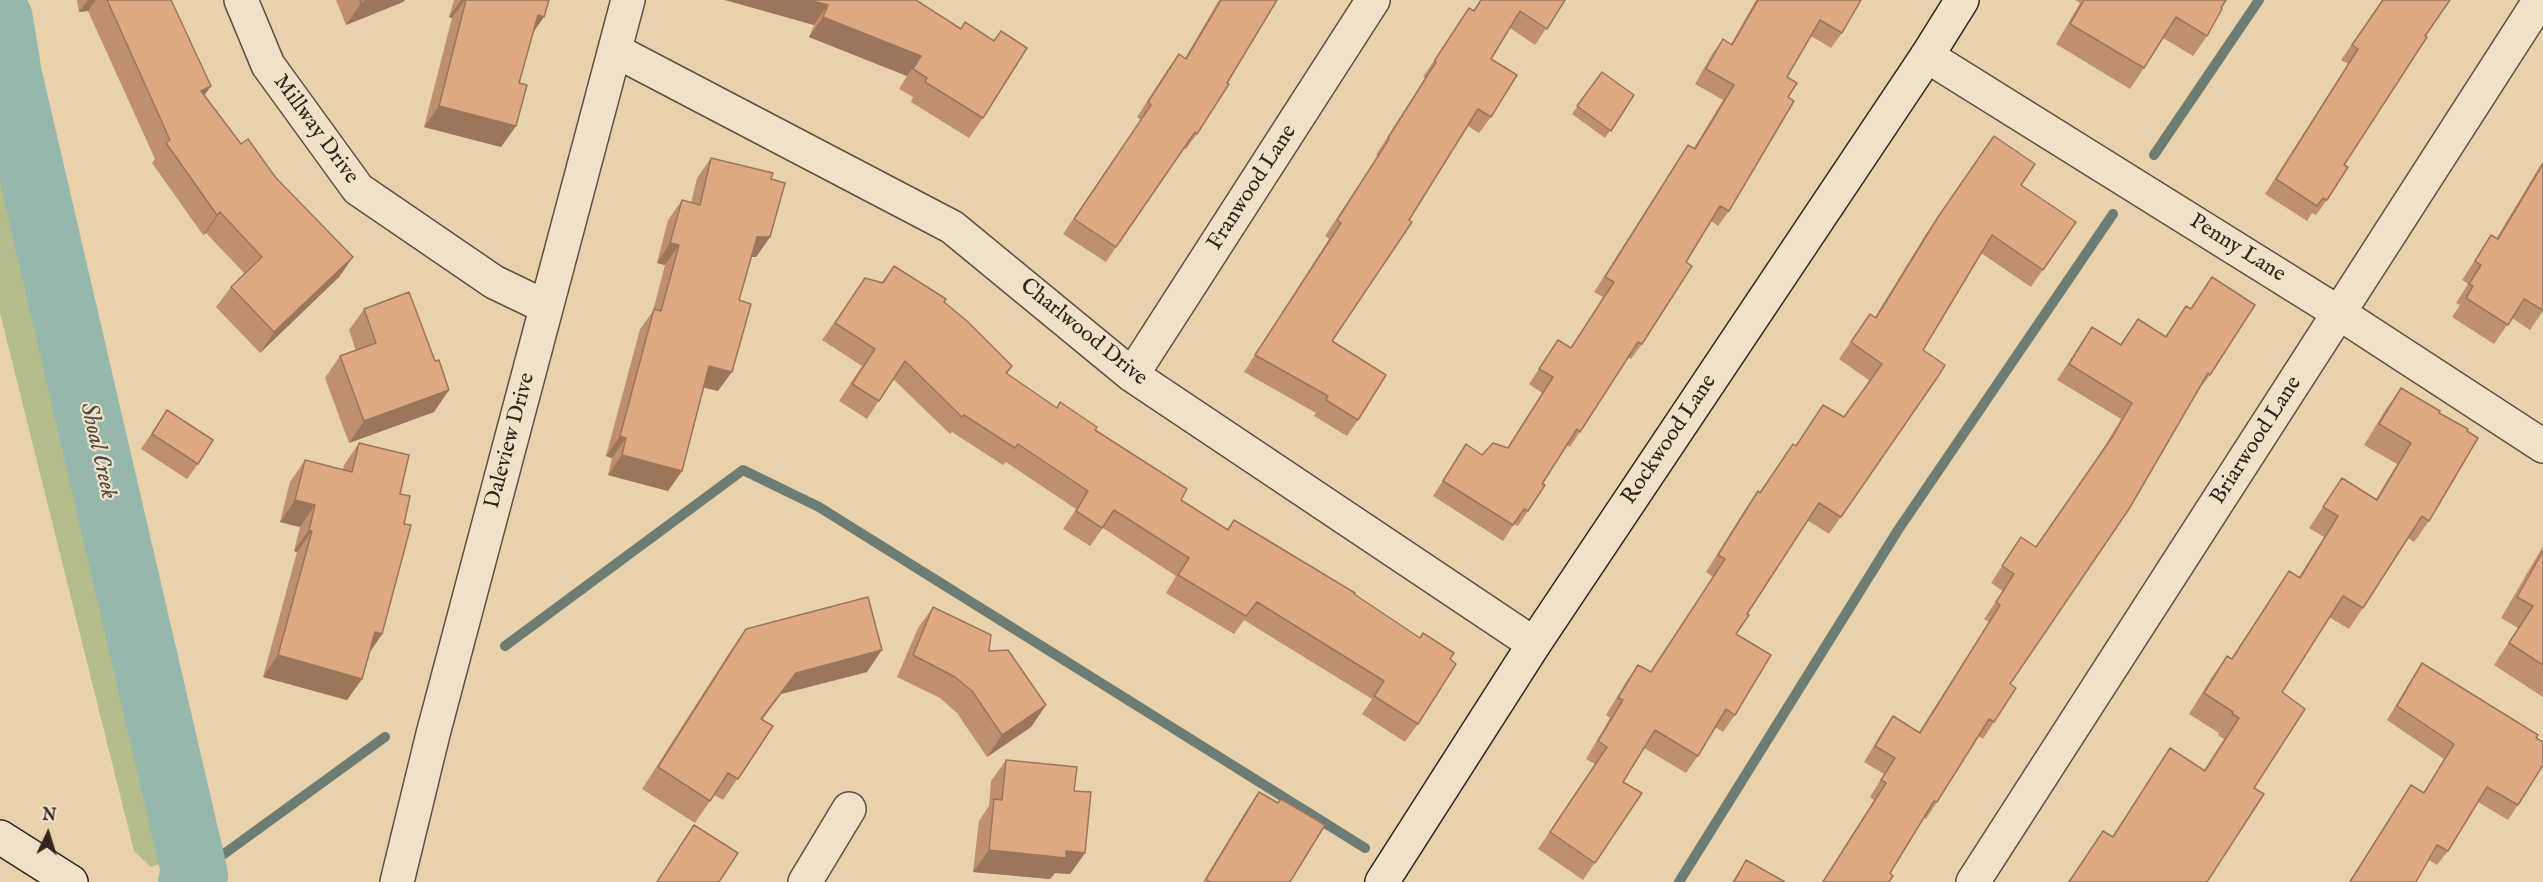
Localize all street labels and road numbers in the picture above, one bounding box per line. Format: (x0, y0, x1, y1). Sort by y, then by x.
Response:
street label: Millway Drive (266, 70, 364, 190)
street label: Franwood Lane (1203, 120, 1303, 256)
street label: Penny Lane (2184, 209, 2290, 289)
street label: Charlwood Drive (1014, 274, 1152, 392)
street label: Daleview Drive (480, 370, 542, 512)
street label: Rockwood Lane (1617, 370, 1723, 510)
street label: Briarwood Lane (2206, 372, 2308, 510)

